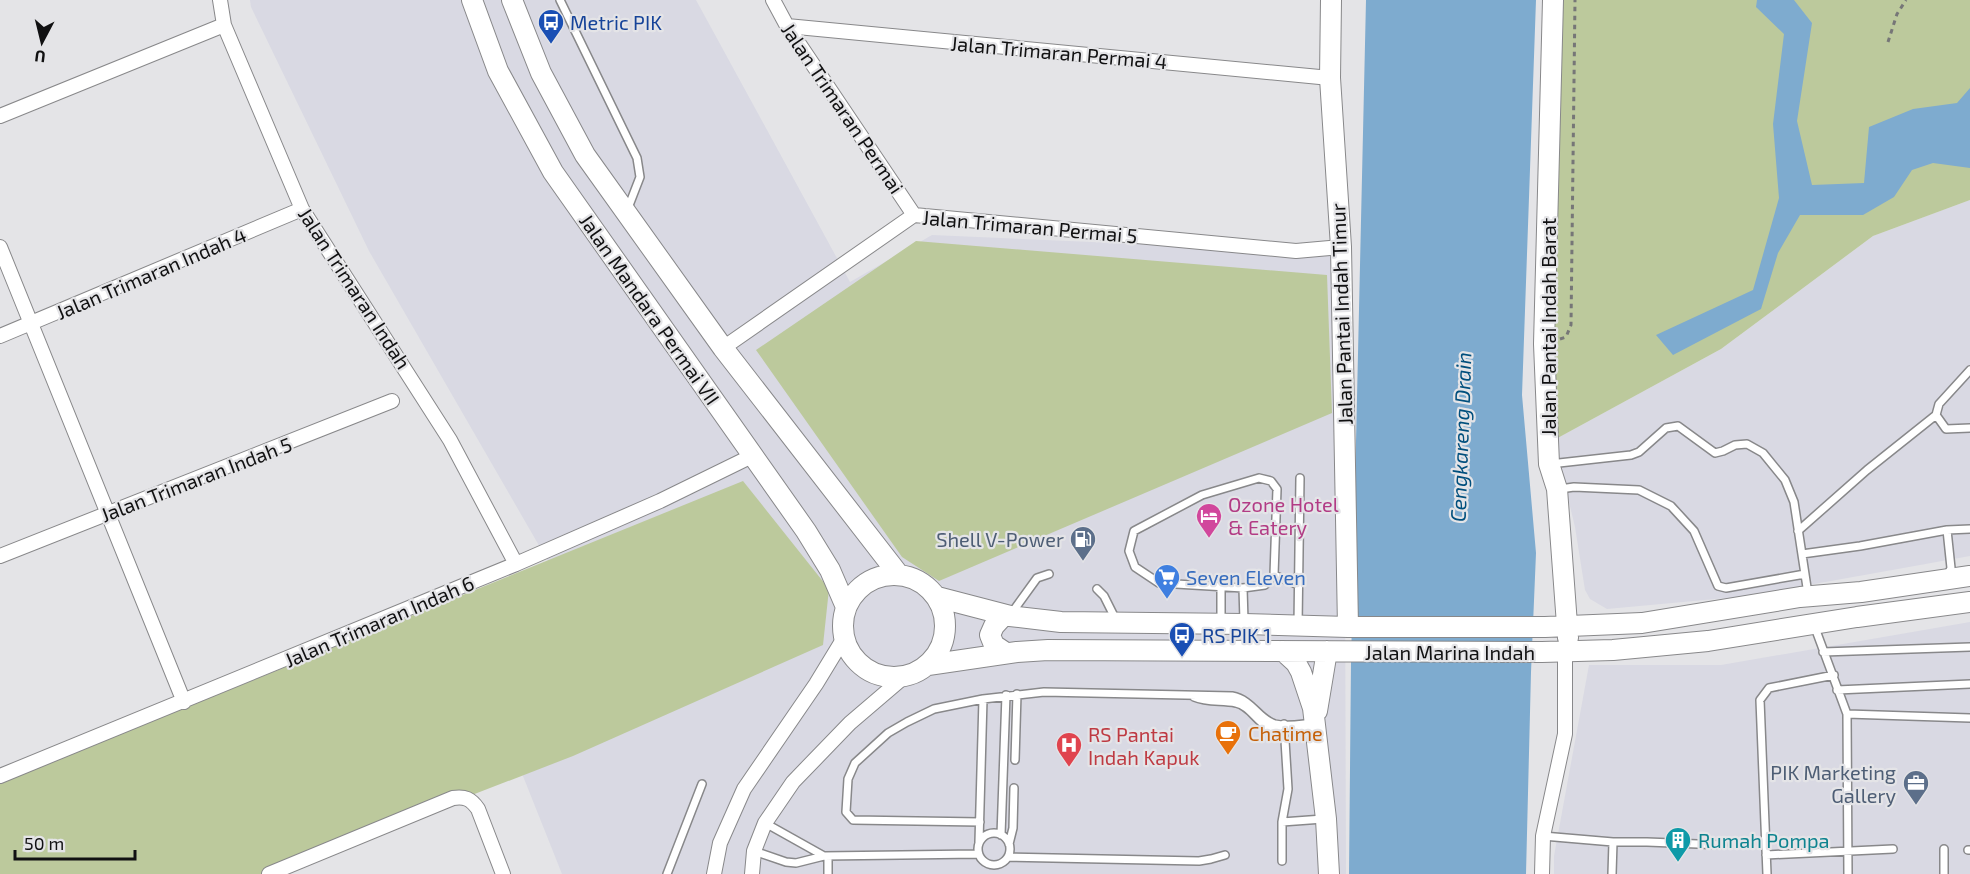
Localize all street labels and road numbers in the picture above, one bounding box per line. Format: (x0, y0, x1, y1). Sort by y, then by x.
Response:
street label: Jalan Trimaran Permai (777, 18, 909, 198)
street label: Jalan Trimaran Permai 4 (950, 31, 1168, 73)
street label: Jalan Trimaran Indah (294, 203, 416, 373)
street label: Jalan Pantai Indah Timur (1325, 203, 1357, 425)
street label: Jalan Trimaran Permai 5 (921, 205, 1139, 247)
street label: Jalan Mandara Permai VII (575, 209, 725, 409)
street label: Jalan Pantai Indah Barat (1536, 217, 1560, 436)
street label: Jalan Trimaran Indah 4 (52, 222, 250, 324)
street label: Jalan Trimaran Indah 5 (97, 431, 295, 527)
street label: Jalan Trimaran Indah 6 (281, 570, 477, 672)
street label: Jalan Marina Indah (1365, 640, 1535, 664)

